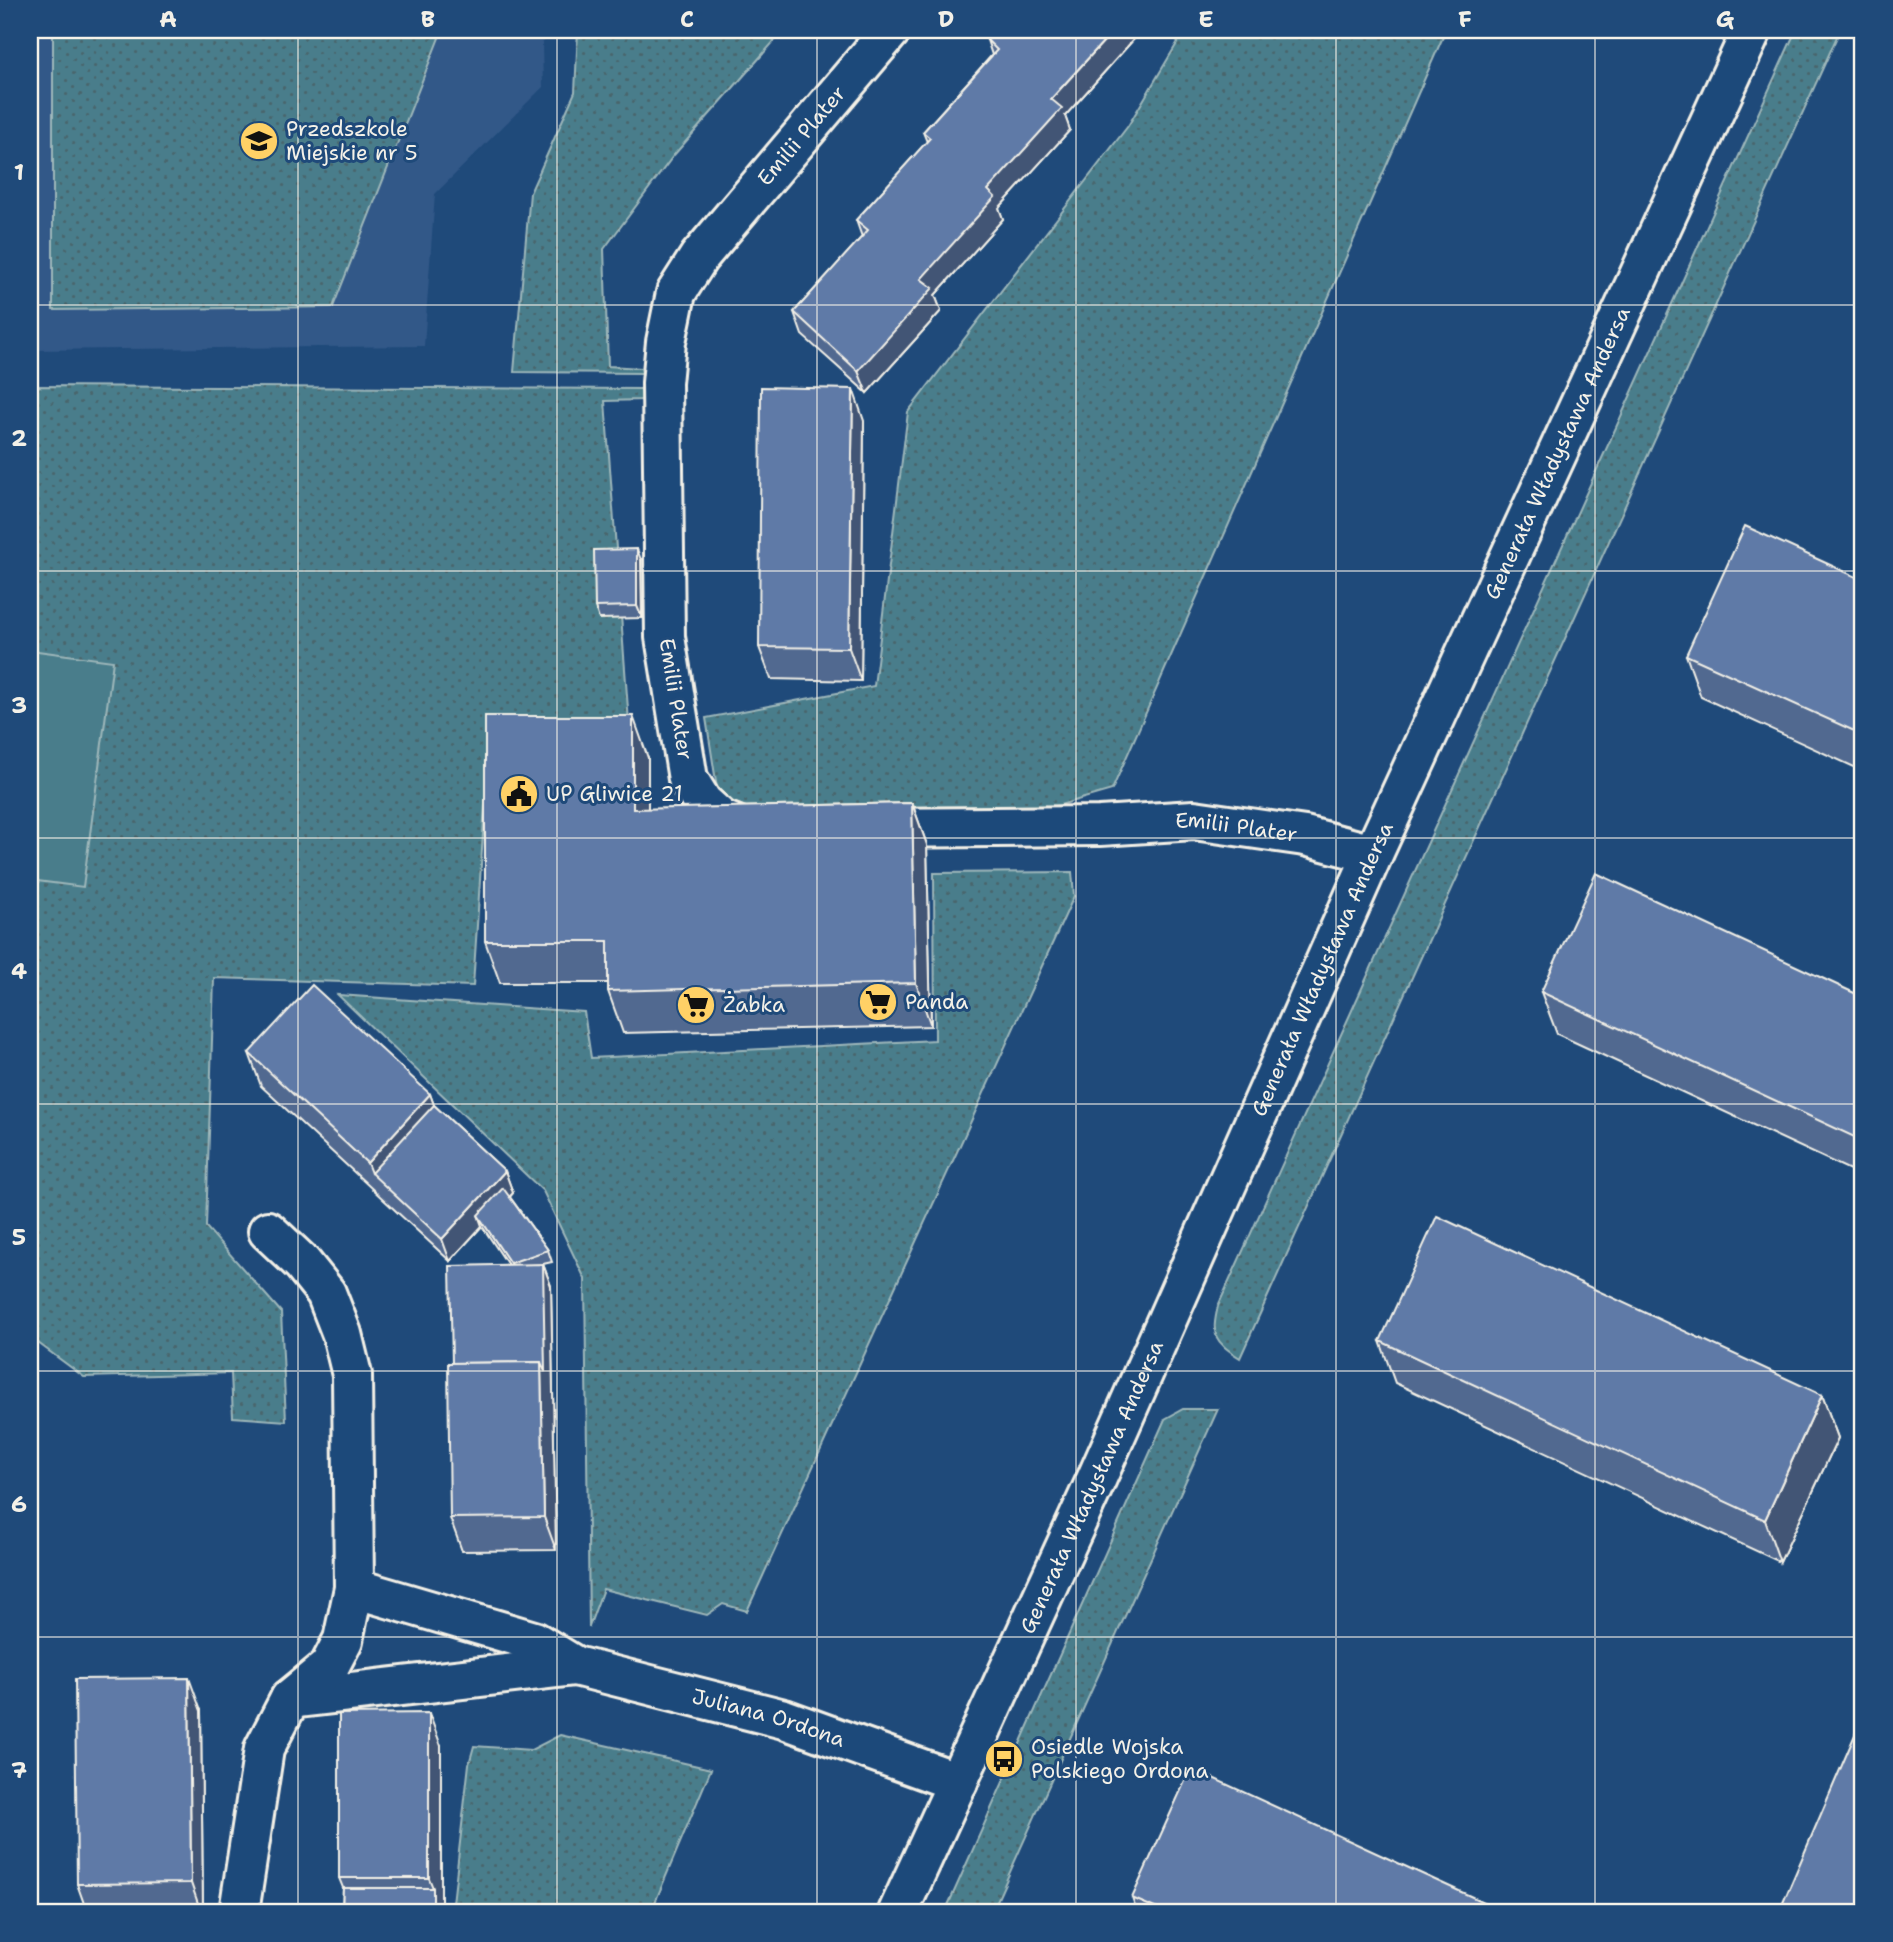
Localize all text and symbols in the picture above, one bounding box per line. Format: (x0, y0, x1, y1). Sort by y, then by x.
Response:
text: A (159, 4, 177, 34)
text: B (421, 4, 435, 34)
text: C (680, 4, 694, 34)
text: D (938, 4, 954, 34)
text: E (1198, 4, 1214, 34)
text: F (1458, 4, 1472, 34)
text: G (1716, 4, 1735, 34)
street label: Emilii Plater (751, 80, 852, 192)
place label: Przedszkole Miejskie nr 5 (286, 115, 418, 167)
school or university icon: Przedszkole Miejskie nr 5 (238, 120, 280, 162)
text: 1 (14, 157, 24, 187)
street label: Generała Władysława Andersa (1478, 302, 1637, 604)
text: 2 (11, 423, 27, 453)
street label: Emilii Plater (653, 636, 699, 762)
text: 3 (11, 690, 27, 720)
public building icon: UP Gliwice 21 (498, 773, 540, 815)
place label: UP Gliwice 21 (546, 780, 683, 808)
street label: Emilii Plater (1174, 805, 1299, 849)
street label: Generała Władysława Andersa (1245, 818, 1400, 1121)
text: 4 (11, 956, 27, 986)
supermarket icon: Panda (857, 981, 899, 1023)
supermarket icon: Żabka (675, 984, 717, 1026)
place label: Panda (905, 988, 968, 1016)
place label: Żabka (723, 991, 785, 1019)
text: 5 (12, 1222, 26, 1252)
street label: Generała Władysława Andersa (1013, 1336, 1170, 1638)
text: 6 (11, 1489, 27, 1519)
street label: Juliana Ordona (689, 1682, 849, 1754)
place label: Osiedle Wojska Polskiego Ordona (1031, 1733, 1209, 1785)
bus stop icon: Osiedle Wojska Polskiego Ordona (983, 1738, 1025, 1780)
text: 7 (11, 1755, 27, 1785)

